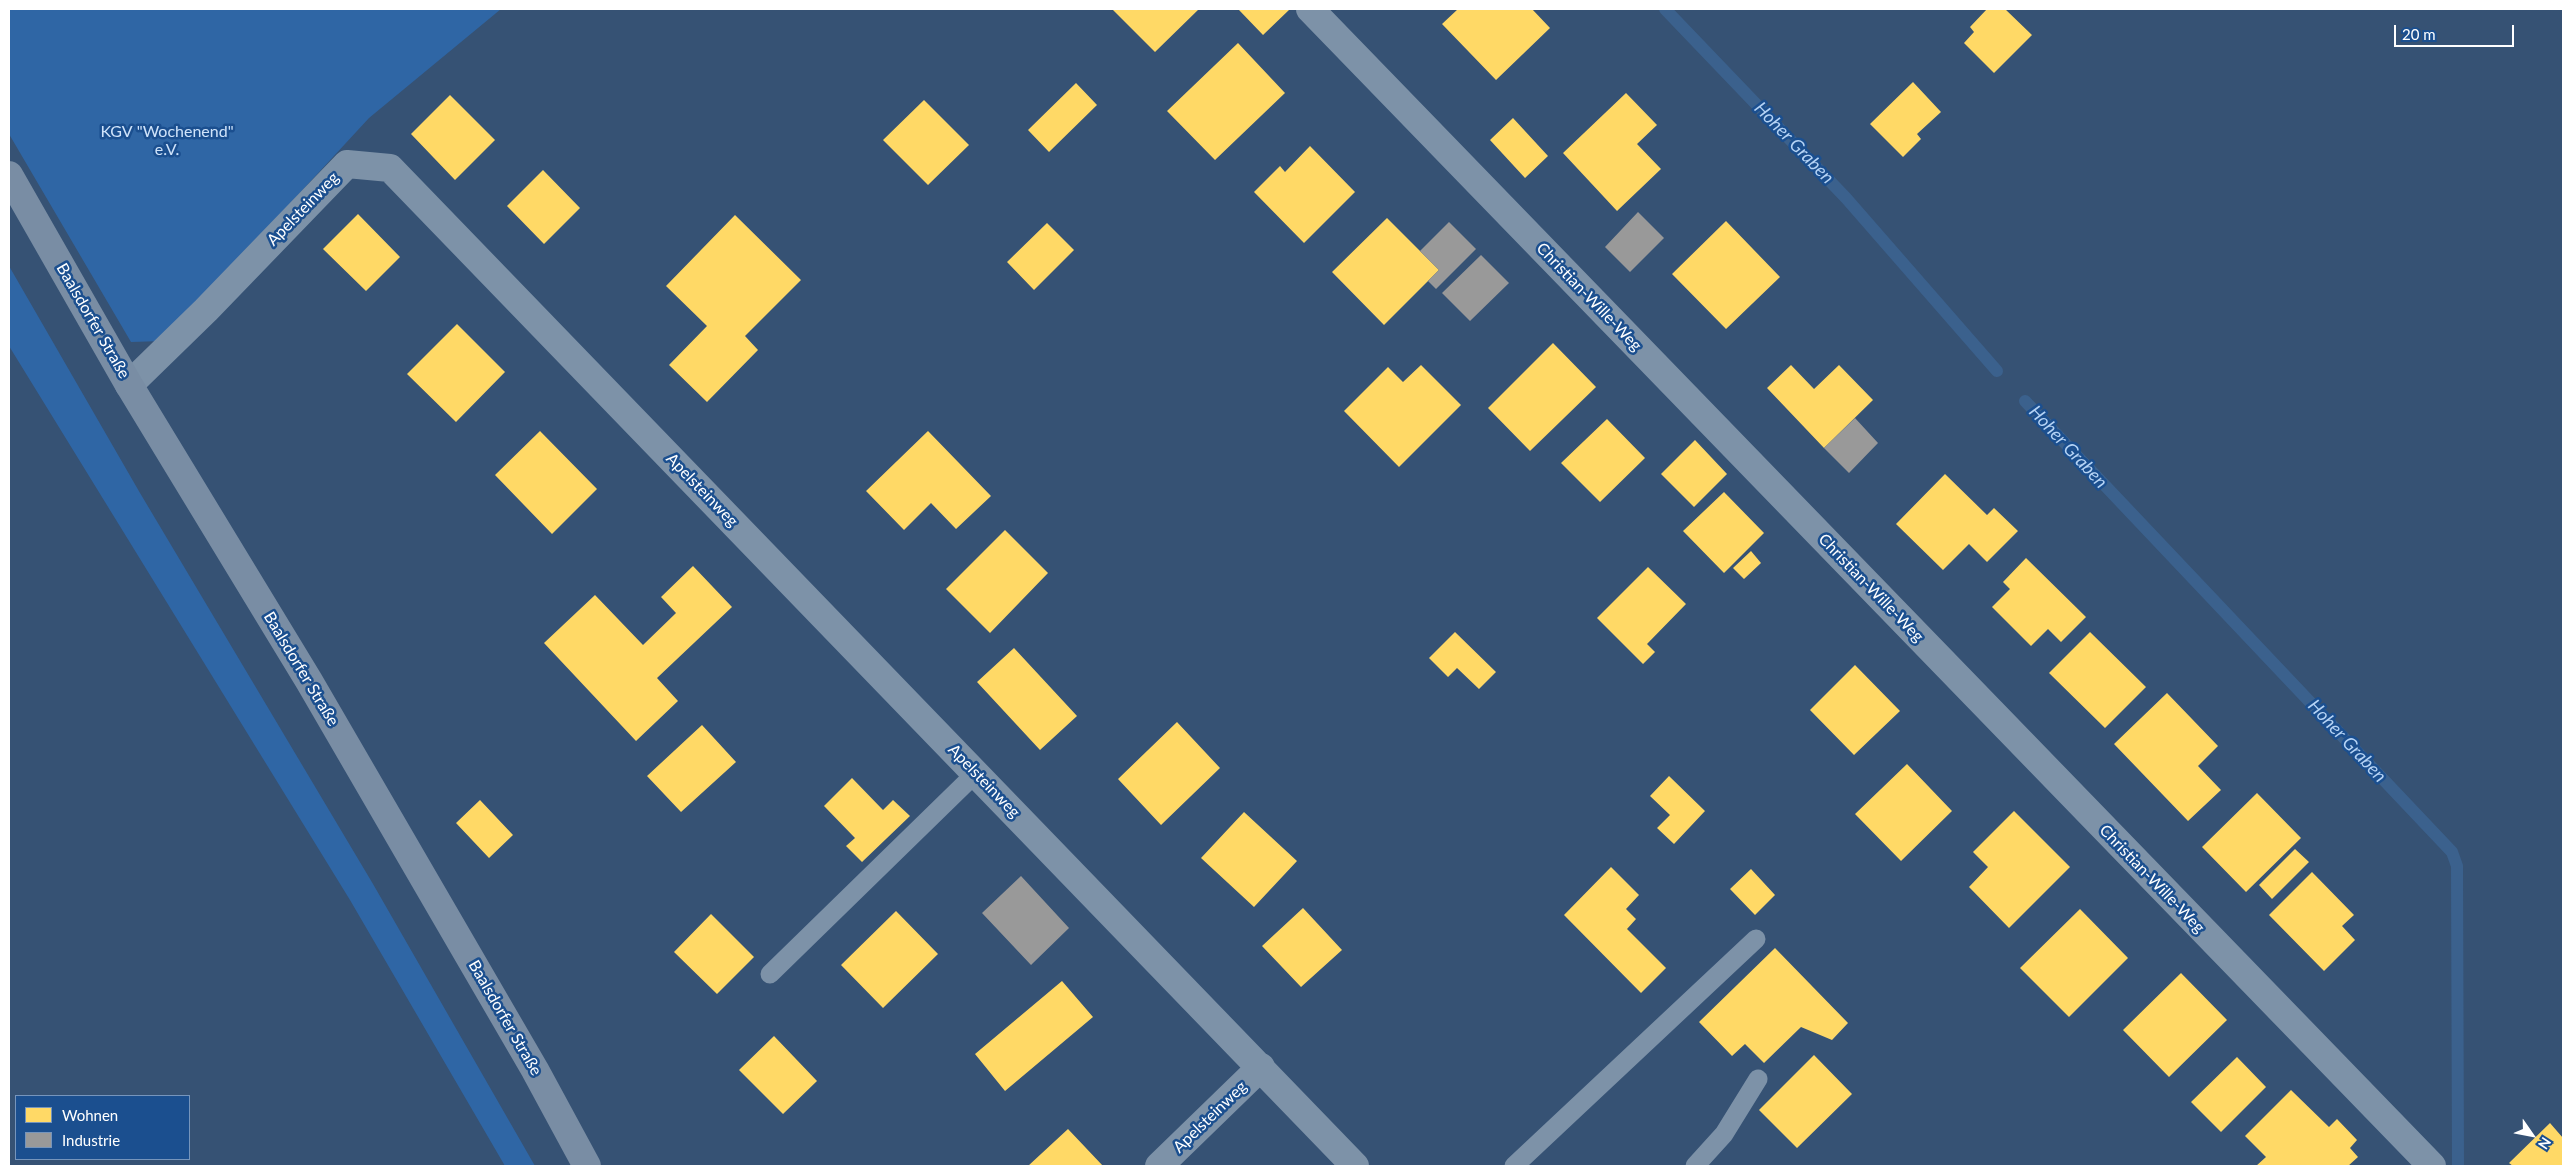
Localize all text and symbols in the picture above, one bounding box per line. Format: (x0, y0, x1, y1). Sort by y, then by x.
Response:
scale bar (2397, 15, 2517, 47)
text: 20 m (2402, 25, 2436, 43)
water label: Hoher Graben (1750, 98, 1838, 188)
park label: KGV "Wochenend" e.V. (100, 122, 234, 160)
street label: Apelsteinweg (263, 168, 343, 250)
street label: Christian-Wille-Weg (1532, 239, 1646, 355)
street label: Baalsdorfer Straße (52, 260, 134, 382)
water label: Hoher Graben (2024, 401, 2112, 493)
street label: Apelsteinweg (662, 449, 742, 531)
street label: Christian-Wille-Weg (1814, 530, 1928, 646)
street label: Baalsdorfer Straße (259, 608, 343, 730)
water label: Hoher Graben (2303, 695, 2391, 787)
street label: Apelsteinweg (944, 740, 1024, 822)
street label: Christian-Wille-Weg (2095, 821, 2209, 937)
street label: Baalsdorfer Straße (464, 957, 546, 1079)
street label: Apelsteinweg (1169, 1077, 1251, 1157)
legend (15, 1095, 190, 1160)
text: Wohnen (62, 1106, 118, 1124)
north arrow (2507, 1110, 2557, 1160)
text: Industrie (62, 1131, 120, 1149)
text: N (2535, 1134, 2555, 1153)

